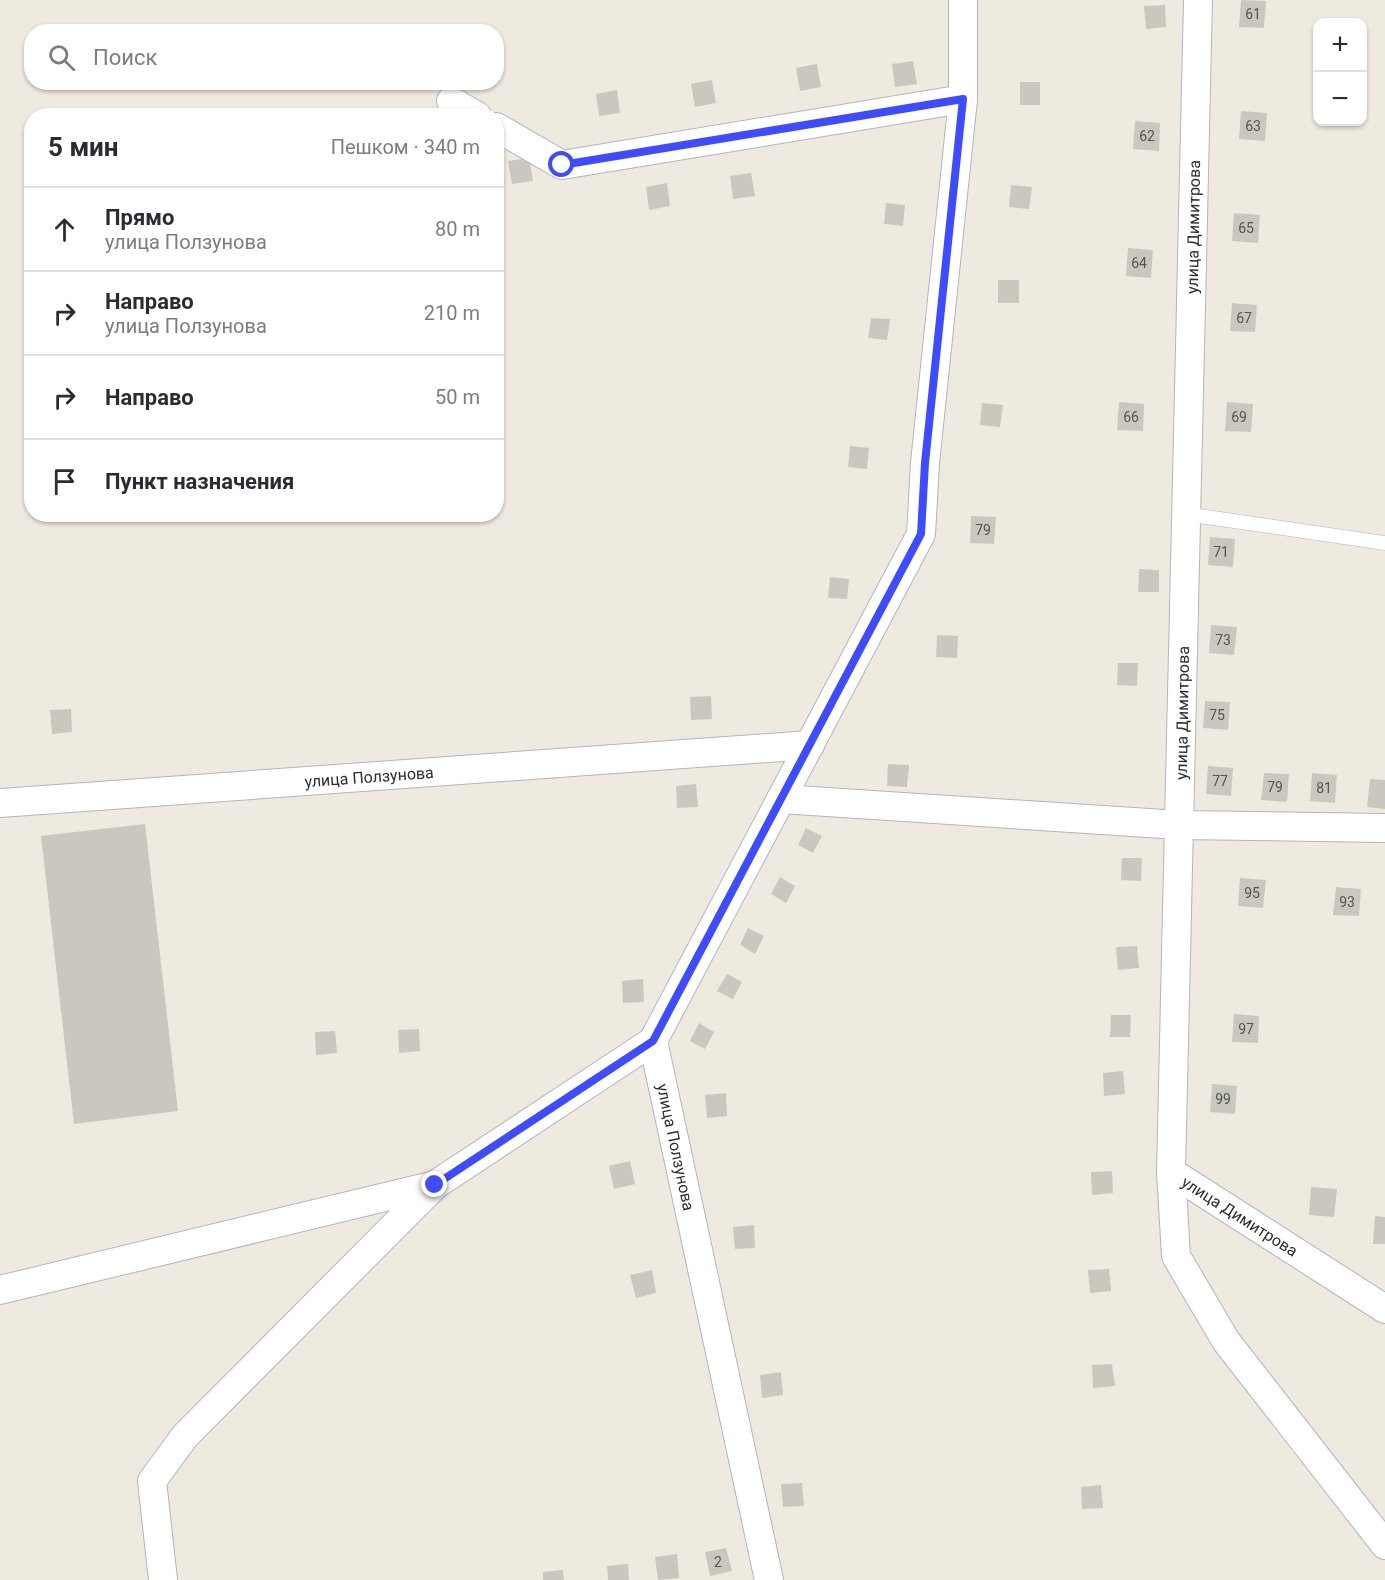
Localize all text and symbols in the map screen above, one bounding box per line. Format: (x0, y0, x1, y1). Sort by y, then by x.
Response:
house number: 61 (1245, 6, 1261, 22)
map controls (1313, 18, 1367, 126)
button: + (1313, 18, 1367, 72)
search box (24, 24, 504, 90)
icon: search (45, 41, 78, 74)
text: Поиск (93, 45, 157, 70)
button: − (1313, 72, 1367, 126)
house number: 63 (1245, 118, 1261, 134)
house number: 62 (1139, 128, 1155, 144)
text: 5 мин (48, 132, 119, 162)
text: Пешком · 340 m (331, 135, 480, 159)
route start (548, 151, 574, 177)
street label: улица Димитрова (1183, 160, 1204, 294)
text: Прямо (105, 205, 174, 230)
icon: ahead (48, 213, 81, 246)
text: 80 m (435, 217, 480, 241)
house number: 65 (1238, 220, 1254, 236)
text: улица Ползунова (105, 230, 267, 254)
house number: 64 (1131, 255, 1147, 271)
text: Направо (105, 289, 194, 314)
icon: right (48, 297, 81, 330)
text: 210 m (424, 301, 480, 325)
house number: 67 (1236, 310, 1252, 326)
text: улица Ползунова (105, 314, 267, 338)
icon: right (48, 381, 81, 414)
text: Направо (105, 385, 194, 410)
text: 50 m (435, 385, 480, 409)
house number: 66 (1123, 409, 1139, 425)
house number: 69 (1231, 409, 1247, 425)
icon: arrive (48, 465, 81, 498)
text: Пункт назначения (105, 469, 294, 494)
house number: 79 (975, 522, 991, 538)
house number: 71 (1213, 544, 1229, 560)
house number: 73 (1215, 632, 1231, 648)
street label: улица Димитрова (1172, 646, 1193, 780)
house number: 75 (1209, 707, 1225, 723)
street label: улица Ползунова (304, 763, 434, 791)
house number: 77 (1212, 773, 1228, 789)
house number: 79 (1267, 779, 1283, 795)
house number: 81 (1316, 780, 1332, 796)
house number: 95 (1244, 885, 1260, 901)
house number: 93 (1339, 894, 1355, 910)
house number: 97 (1238, 1021, 1254, 1037)
street label: улица Ползунова (653, 1082, 698, 1212)
house number: 99 (1215, 1091, 1231, 1107)
route end (421, 1171, 447, 1197)
street label: улица Димитрова (1178, 1172, 1301, 1261)
house number: 2 (714, 1554, 722, 1570)

